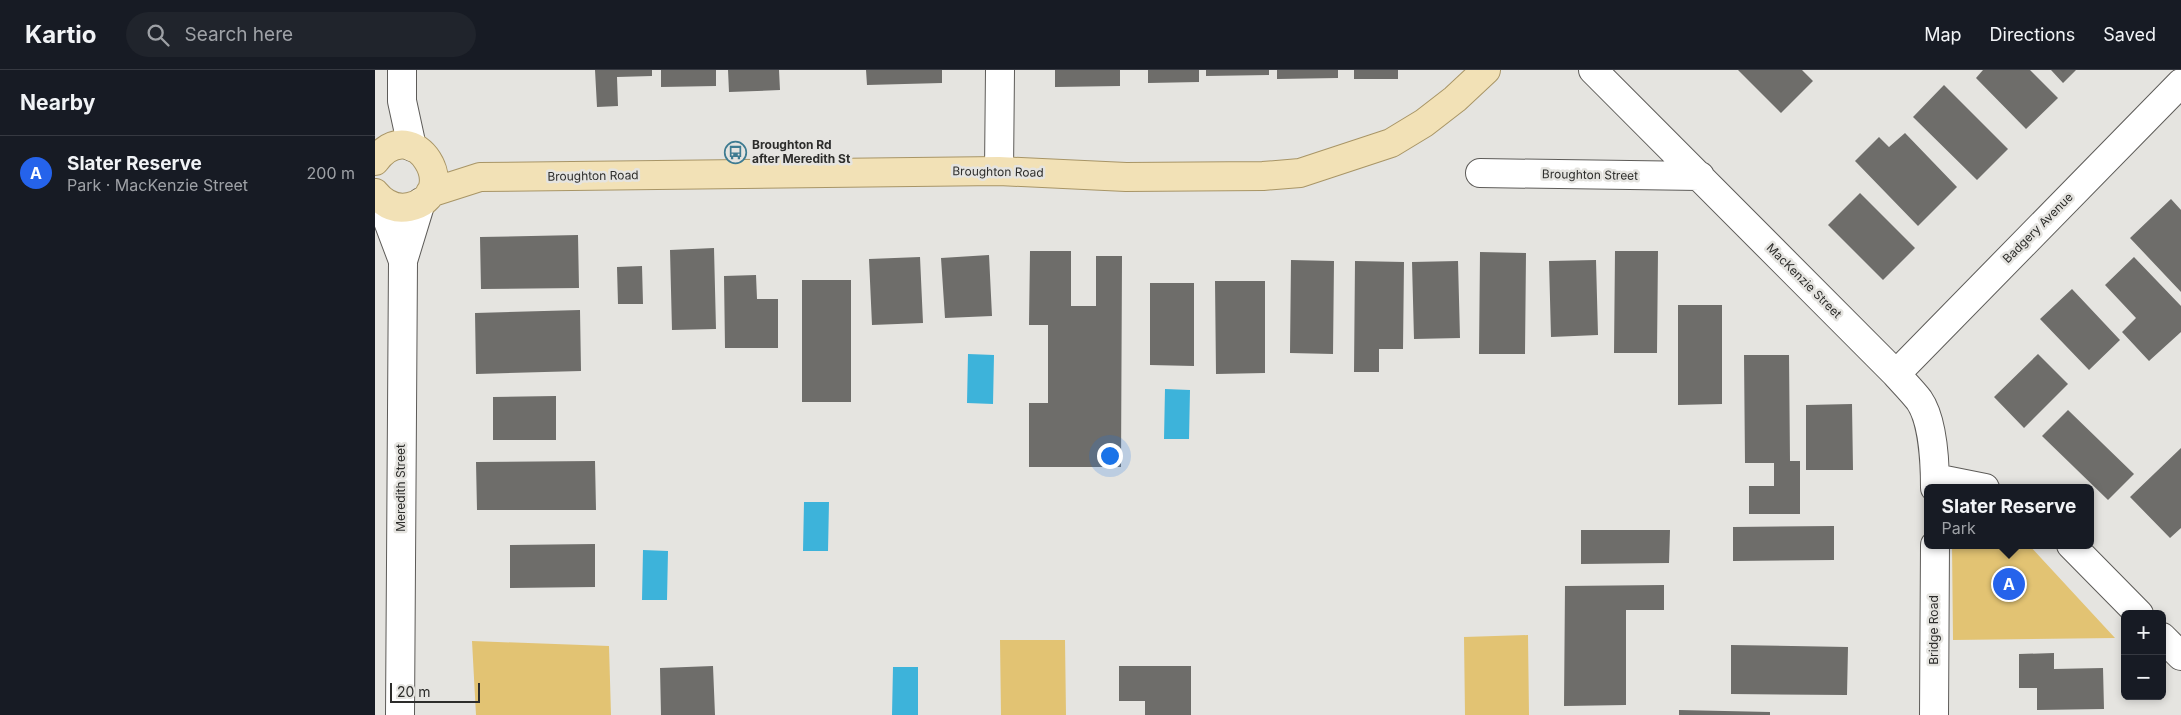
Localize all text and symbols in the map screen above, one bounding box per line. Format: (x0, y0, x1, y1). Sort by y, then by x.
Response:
search box (126, 12, 476, 57)
text: Kartio (25, 20, 96, 49)
icon: search (144, 21, 172, 49)
text: Search here (184, 23, 293, 46)
text: Map (1924, 24, 1962, 45)
text: Directions (1990, 24, 2075, 45)
text: Saved (2103, 24, 2156, 45)
text: Nearby (20, 90, 95, 115)
place label: Broughton Rd after Meredith St (752, 137, 851, 166)
bus stop icon: Broughton Rd after Meredith St (724, 140, 748, 164)
text: Slater Reserve (67, 152, 202, 175)
text: A (30, 163, 42, 183)
text: 200 m (307, 163, 355, 183)
street label: Broughton Road (952, 163, 1044, 180)
street label: Broughton Street (1542, 166, 1638, 183)
street label: Broughton Road (547, 167, 639, 184)
text: Park · MacKenzie Street (67, 175, 248, 195)
street label: Badgery Avenue (1999, 189, 2076, 266)
street label: MacKenzie Street (1764, 240, 1845, 321)
your location (1097, 443, 1123, 469)
street label: Meredith Street (393, 444, 408, 532)
popup (1924, 484, 2094, 549)
text: Slater Reserve (1942, 495, 2076, 518)
text: Park (1942, 518, 1976, 538)
pin: A (1993, 565, 2025, 603)
street label: Bridge Road (1926, 595, 1941, 665)
map controls (2121, 610, 2166, 700)
button: + (2121, 610, 2166, 655)
button: − (2121, 655, 2166, 700)
scale bar (390, 680, 480, 703)
text: 20 m (397, 683, 431, 700)

